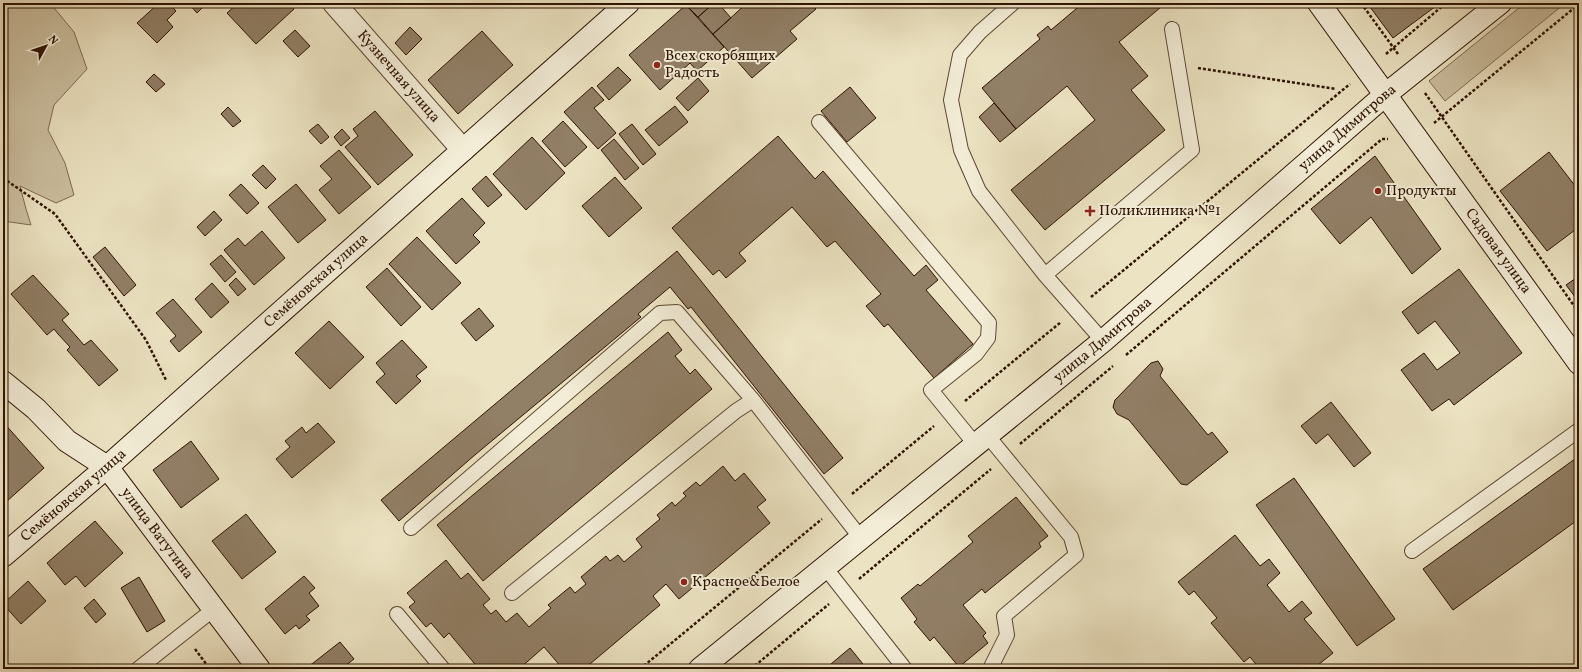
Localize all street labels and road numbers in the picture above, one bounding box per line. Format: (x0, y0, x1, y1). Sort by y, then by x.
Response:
street label: Кузнечная улица (352, 26, 445, 128)
street label: улица Димитрова (1294, 79, 1401, 176)
street label: Садовая улица (1460, 204, 1536, 298)
street label: Семёновская улица (259, 228, 373, 333)
street label: улица Димитрова (1049, 292, 1157, 388)
street label: Семёновская улица (16, 444, 131, 547)
street label: улица Ватутина (116, 483, 198, 584)

